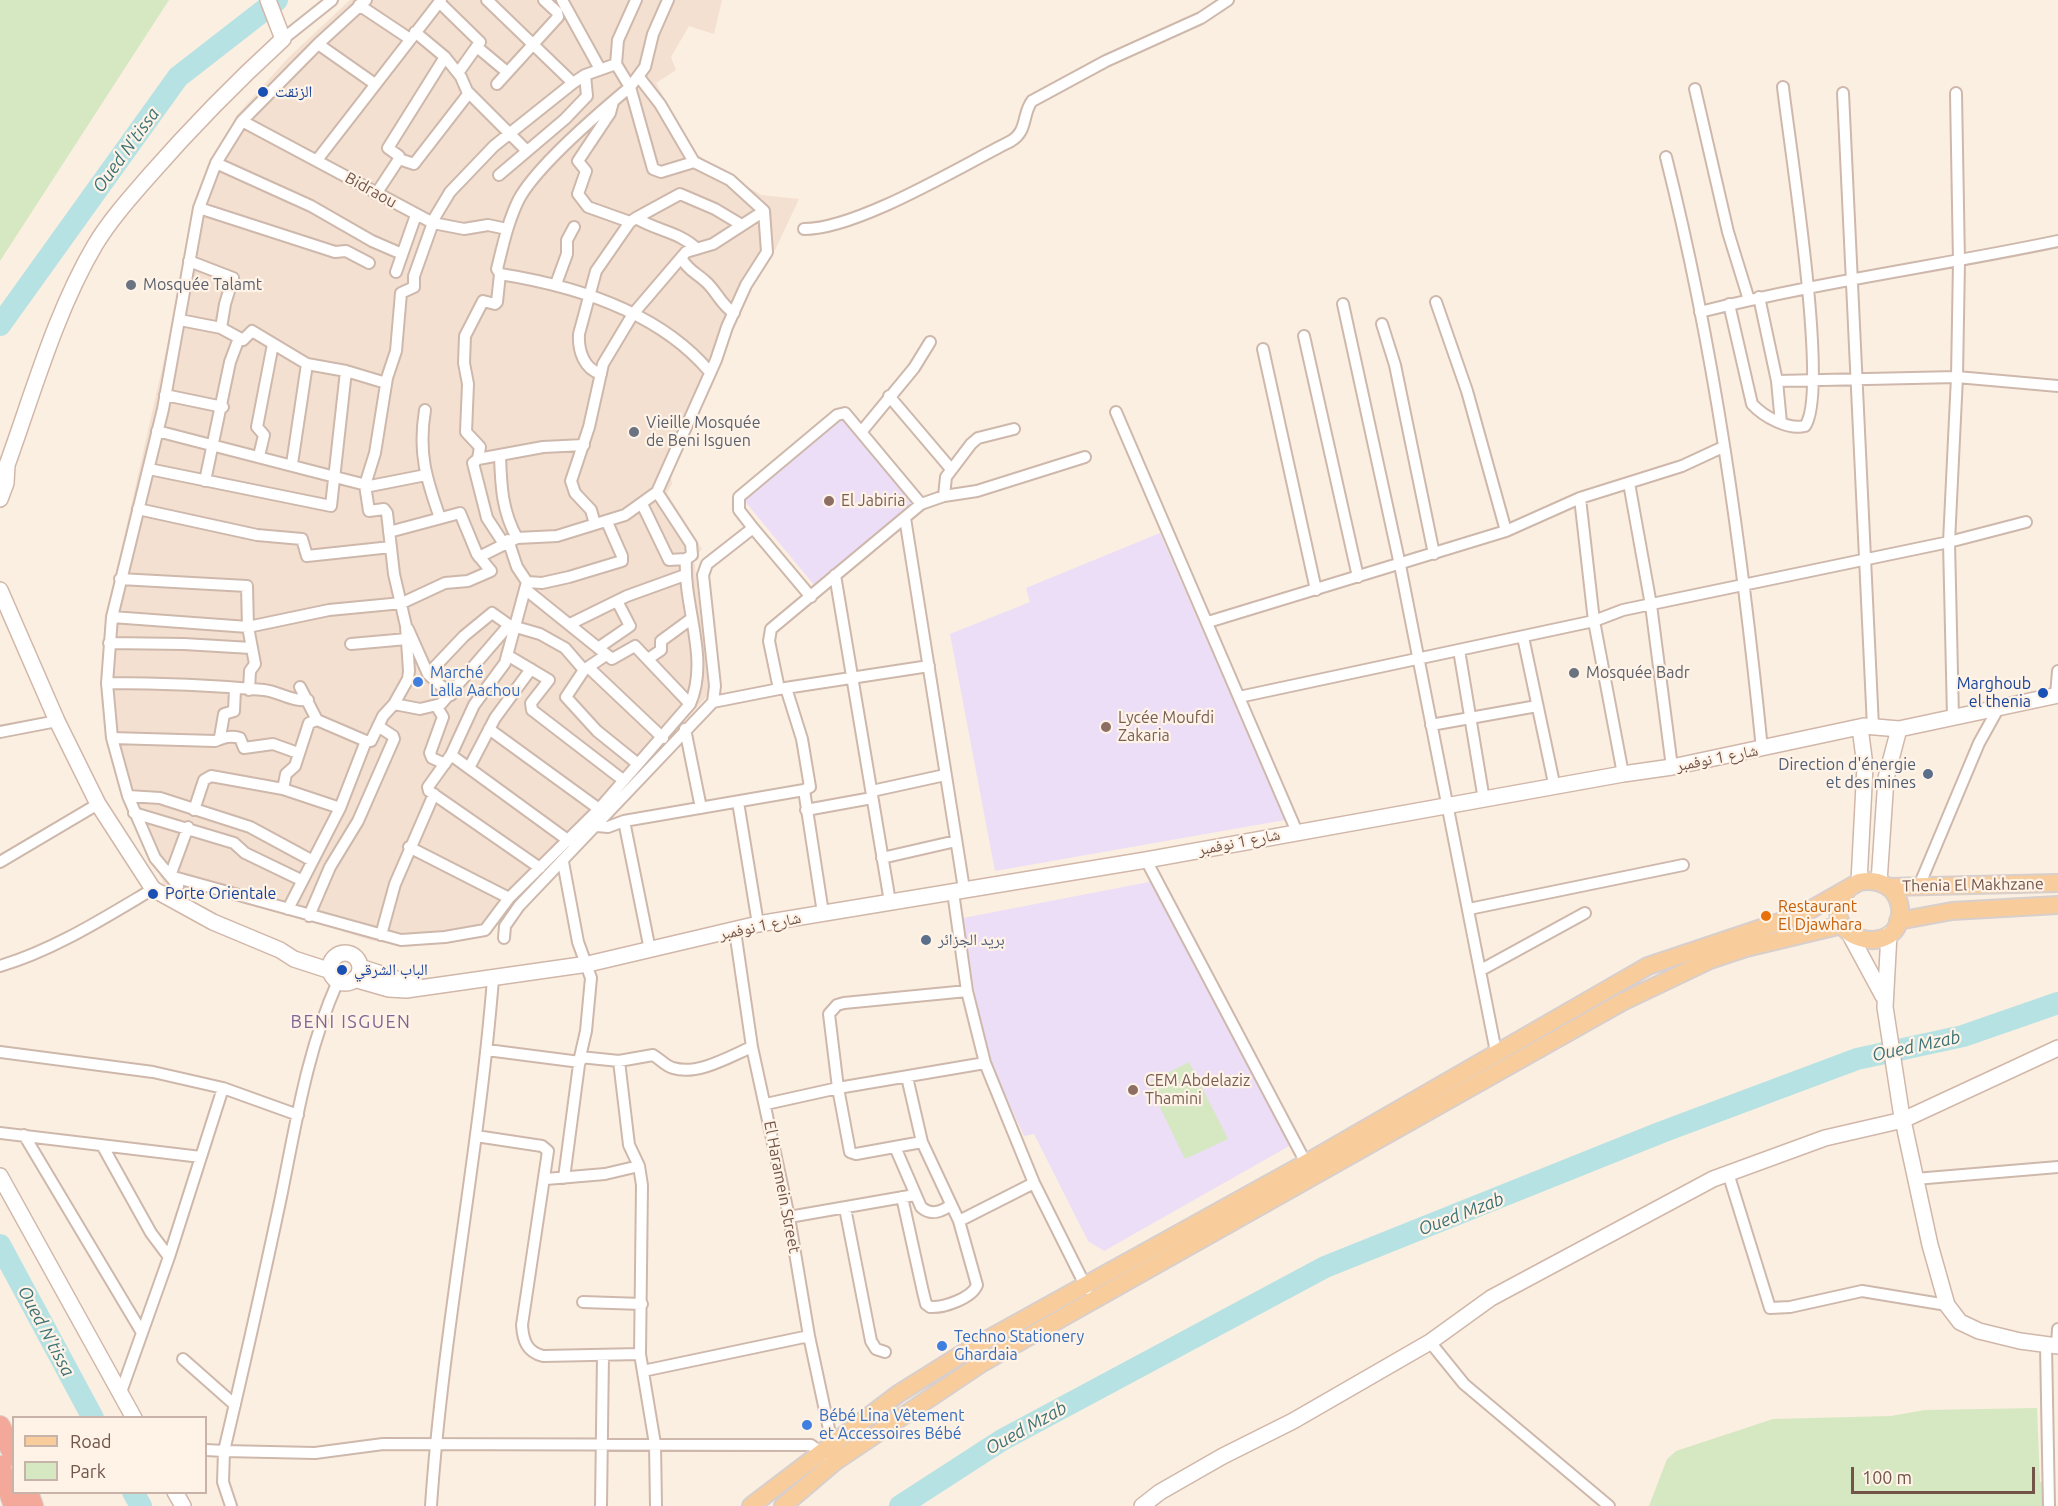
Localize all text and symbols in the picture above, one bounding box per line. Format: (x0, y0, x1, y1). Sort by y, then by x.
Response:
place label: الزنقت (275, 82, 312, 102)
marker: الزنقت (256, 85, 270, 99)
water label: Oued N'tissa (88, 103, 164, 197)
street label: Bidraou (342, 168, 400, 212)
place label: Mosquée Talamt (143, 275, 262, 295)
marker: Mosquée Talamt (124, 278, 138, 292)
place label: Vieille Mosquée de Beni Isguen (646, 413, 761, 451)
marker: Vieille Mosquée de Beni Isguen (627, 425, 641, 439)
place label: El Jabiria (841, 491, 905, 511)
marker: El Jabiria (822, 494, 836, 508)
place label: Marché Lalla Aachou (430, 663, 520, 701)
place label: Mosquée Badr (1586, 663, 1690, 683)
marker: Mosquée Badr (1567, 666, 1581, 680)
place label: Marghoub el thenia (1957, 674, 2031, 712)
marker: Marché Lalla Aachou (411, 675, 425, 689)
marker: Marghoub el thenia (2036, 686, 2050, 700)
place label: Lycée Moufdi Zakaria (1118, 708, 1214, 746)
marker: Lycée Moufdi Zakaria (1099, 720, 1113, 734)
street label: شارع 1 نوفمبر (1674, 741, 1760, 775)
place label: Direction d'énergie et des mines (1778, 755, 1916, 793)
marker: Direction d'énergie et des mines (1921, 767, 1935, 781)
street label: شارع 1 نوفمبر (1196, 825, 1282, 859)
street label: Thenia El Makhzane (1902, 874, 2044, 896)
place label: Porte Orientale (165, 884, 276, 904)
marker: Porte Orientale (146, 887, 160, 901)
place label: Restaurant El Djawhara (1778, 897, 1862, 935)
street label: شارع 1 نوفمبر (717, 908, 803, 944)
marker: Restaurant El Djawhara (1759, 909, 1773, 923)
place label: بريد الجزائر (938, 930, 1005, 950)
marker: بريد الجزائر (919, 933, 933, 947)
place label: الباب الشرقي (354, 960, 428, 980)
marker: الباب الشرقي (335, 963, 349, 977)
district label: BENI ISGUEN (291, 1011, 411, 1033)
water label: Oued Mzab (1870, 1026, 1962, 1066)
place label: CEM Abdelaziz Thamini (1145, 1071, 1250, 1109)
marker: CEM Abdelaziz Thamini (1126, 1083, 1140, 1097)
street label: El Haramein Street (760, 1119, 804, 1255)
water label: Oued Mzab (1415, 1188, 1507, 1240)
water label: Oued N'tissa (13, 1282, 79, 1380)
place label: Techno Stationery Ghardaia (954, 1327, 1084, 1365)
marker: Techno Stationery Ghardaia (935, 1339, 949, 1353)
water label: Oued Mzab (982, 1397, 1070, 1459)
place label: Bébé Lina Vêtement et Accessoires Bébé (819, 1406, 964, 1444)
legend (12, 1416, 207, 1494)
marker: Bébé Lina Vêtement et Accessoires Bébé (800, 1418, 814, 1432)
text: Road (70, 1431, 112, 1451)
scale bar (1854, 1455, 2038, 1493)
text: Park (70, 1461, 106, 1481)
text: 100 m (1862, 1467, 1912, 1487)

